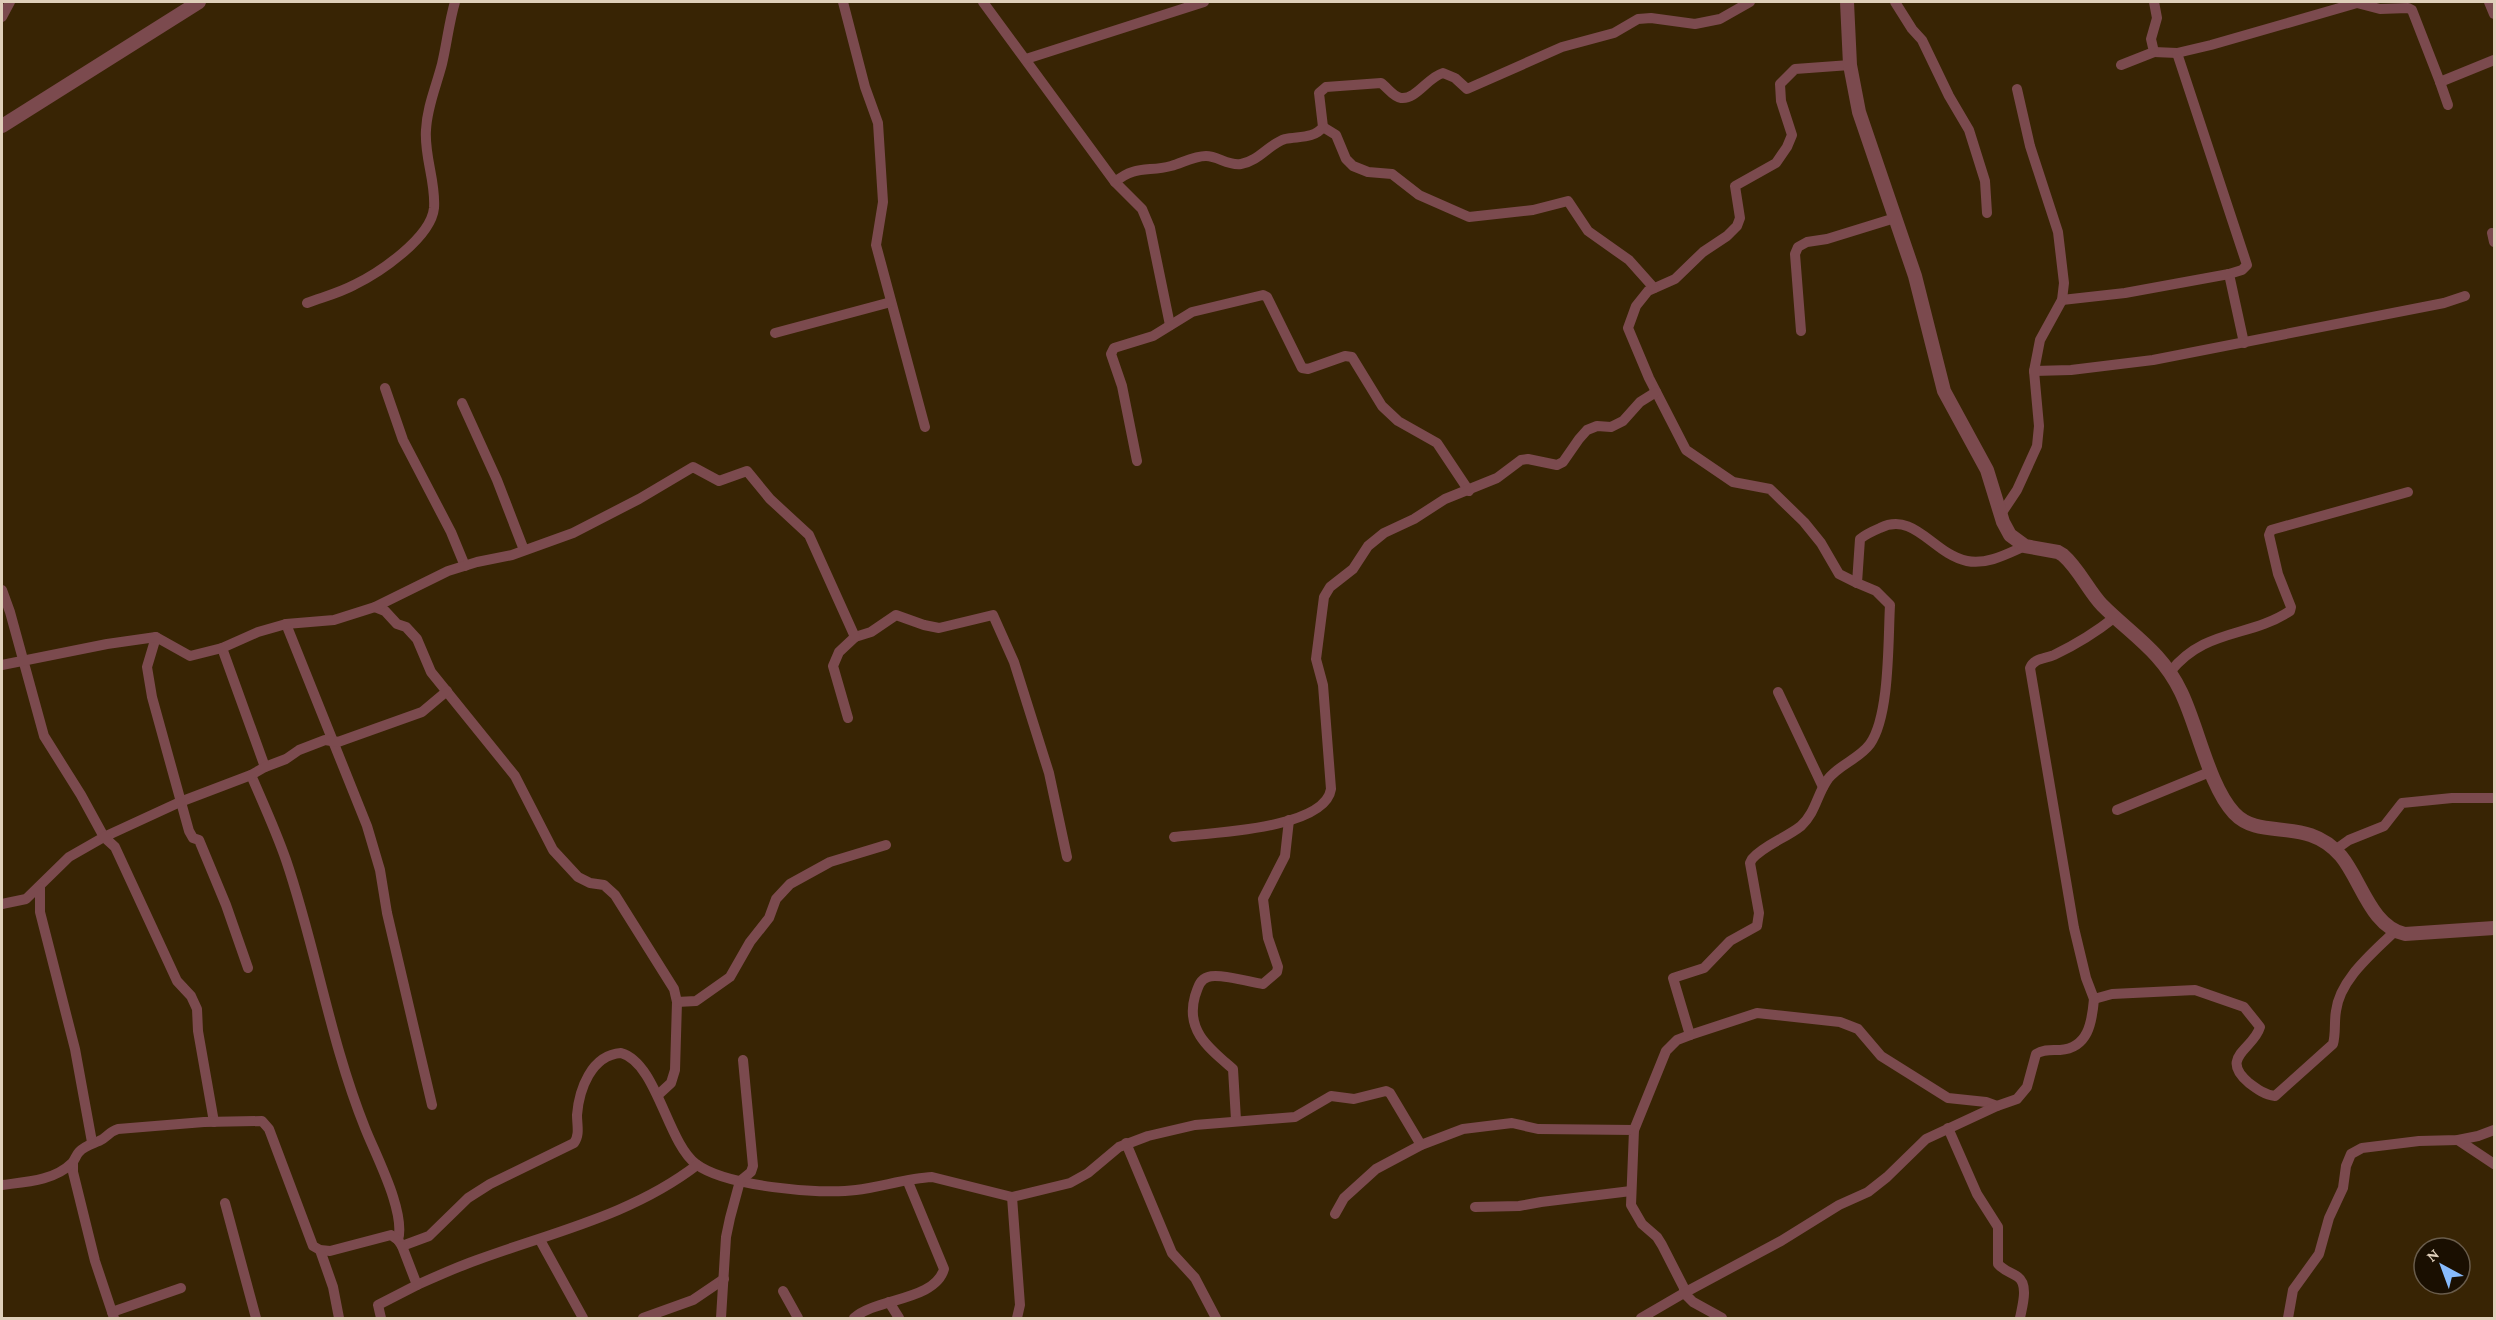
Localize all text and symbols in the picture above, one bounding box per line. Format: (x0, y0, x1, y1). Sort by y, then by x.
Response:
north arrow (2412, 1236, 2472, 1296)
text: N (2423, 1245, 2442, 1265)

